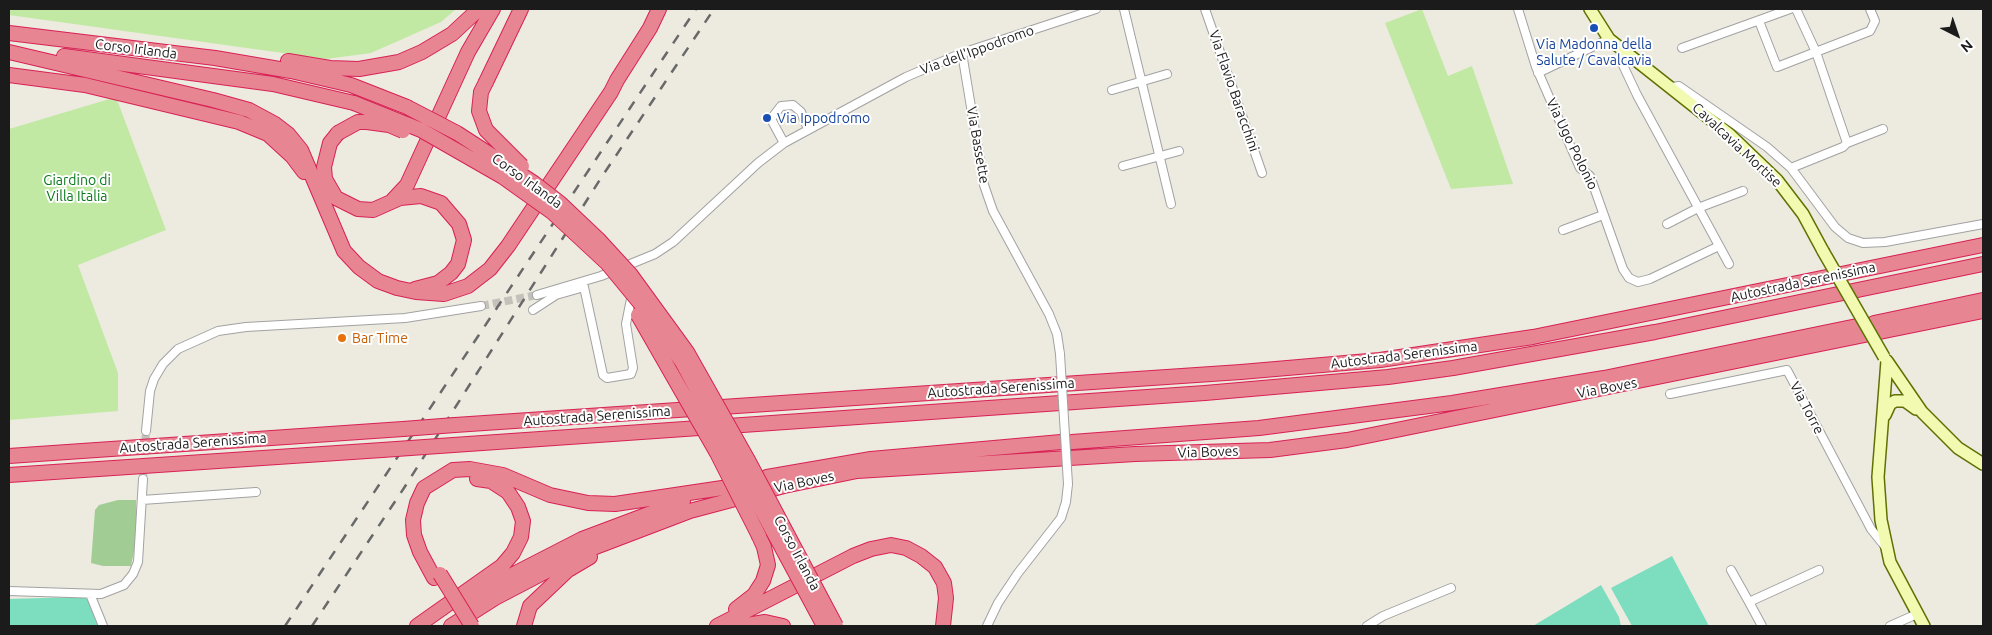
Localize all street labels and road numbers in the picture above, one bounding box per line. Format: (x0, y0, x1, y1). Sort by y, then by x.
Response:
street label: Via dell'Ippodromo (918, 22, 1036, 78)
street label: Via Flavio Baracchini (1205, 28, 1263, 154)
street label: Corso Irlanda (94, 36, 178, 62)
street label: Via Ugo Polonio (1543, 95, 1601, 193)
street label: Cavalcavia Mortise (1689, 99, 1785, 191)
street label: Via Bassette (963, 105, 993, 185)
street label: Corso Irlanda (489, 150, 565, 212)
street label: Autostrada Serenissima (1729, 258, 1877, 306)
street label: Autostrada Serenissima (1330, 338, 1478, 372)
street label: Autostrada Serenissima (927, 374, 1075, 402)
street label: Via Boves (1576, 374, 1638, 402)
street label: Via Torre (1786, 379, 1828, 437)
street label: Autostrada Serenissima (523, 402, 671, 430)
street label: Autostrada Serenissima (119, 429, 267, 457)
street label: Via Boves (1177, 443, 1239, 461)
street label: Via Boves (773, 467, 835, 497)
street label: Corso Irlanda (770, 513, 824, 593)

